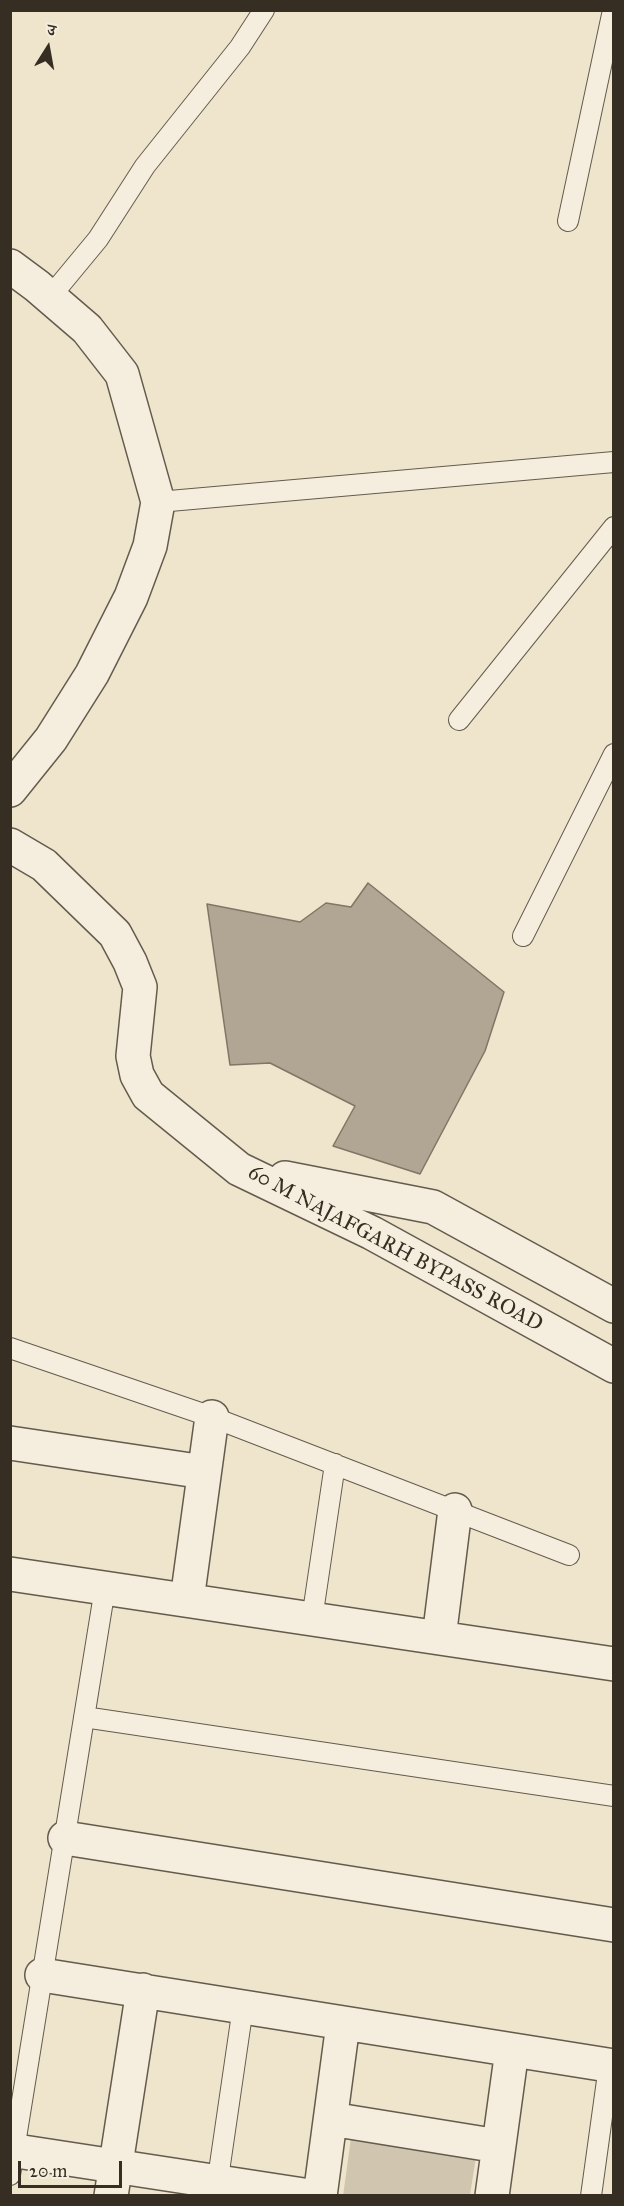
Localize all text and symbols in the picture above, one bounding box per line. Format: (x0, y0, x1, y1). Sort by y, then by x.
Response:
north arrow (18, 18, 78, 78)
text: उ (46, 20, 57, 40)
street label: 60 M NAJAFGARH BYPASS ROAD (243, 1160, 547, 1338)
scale bar (21, 2149, 124, 2187)
text: 20 m (29, 2160, 67, 2182)

